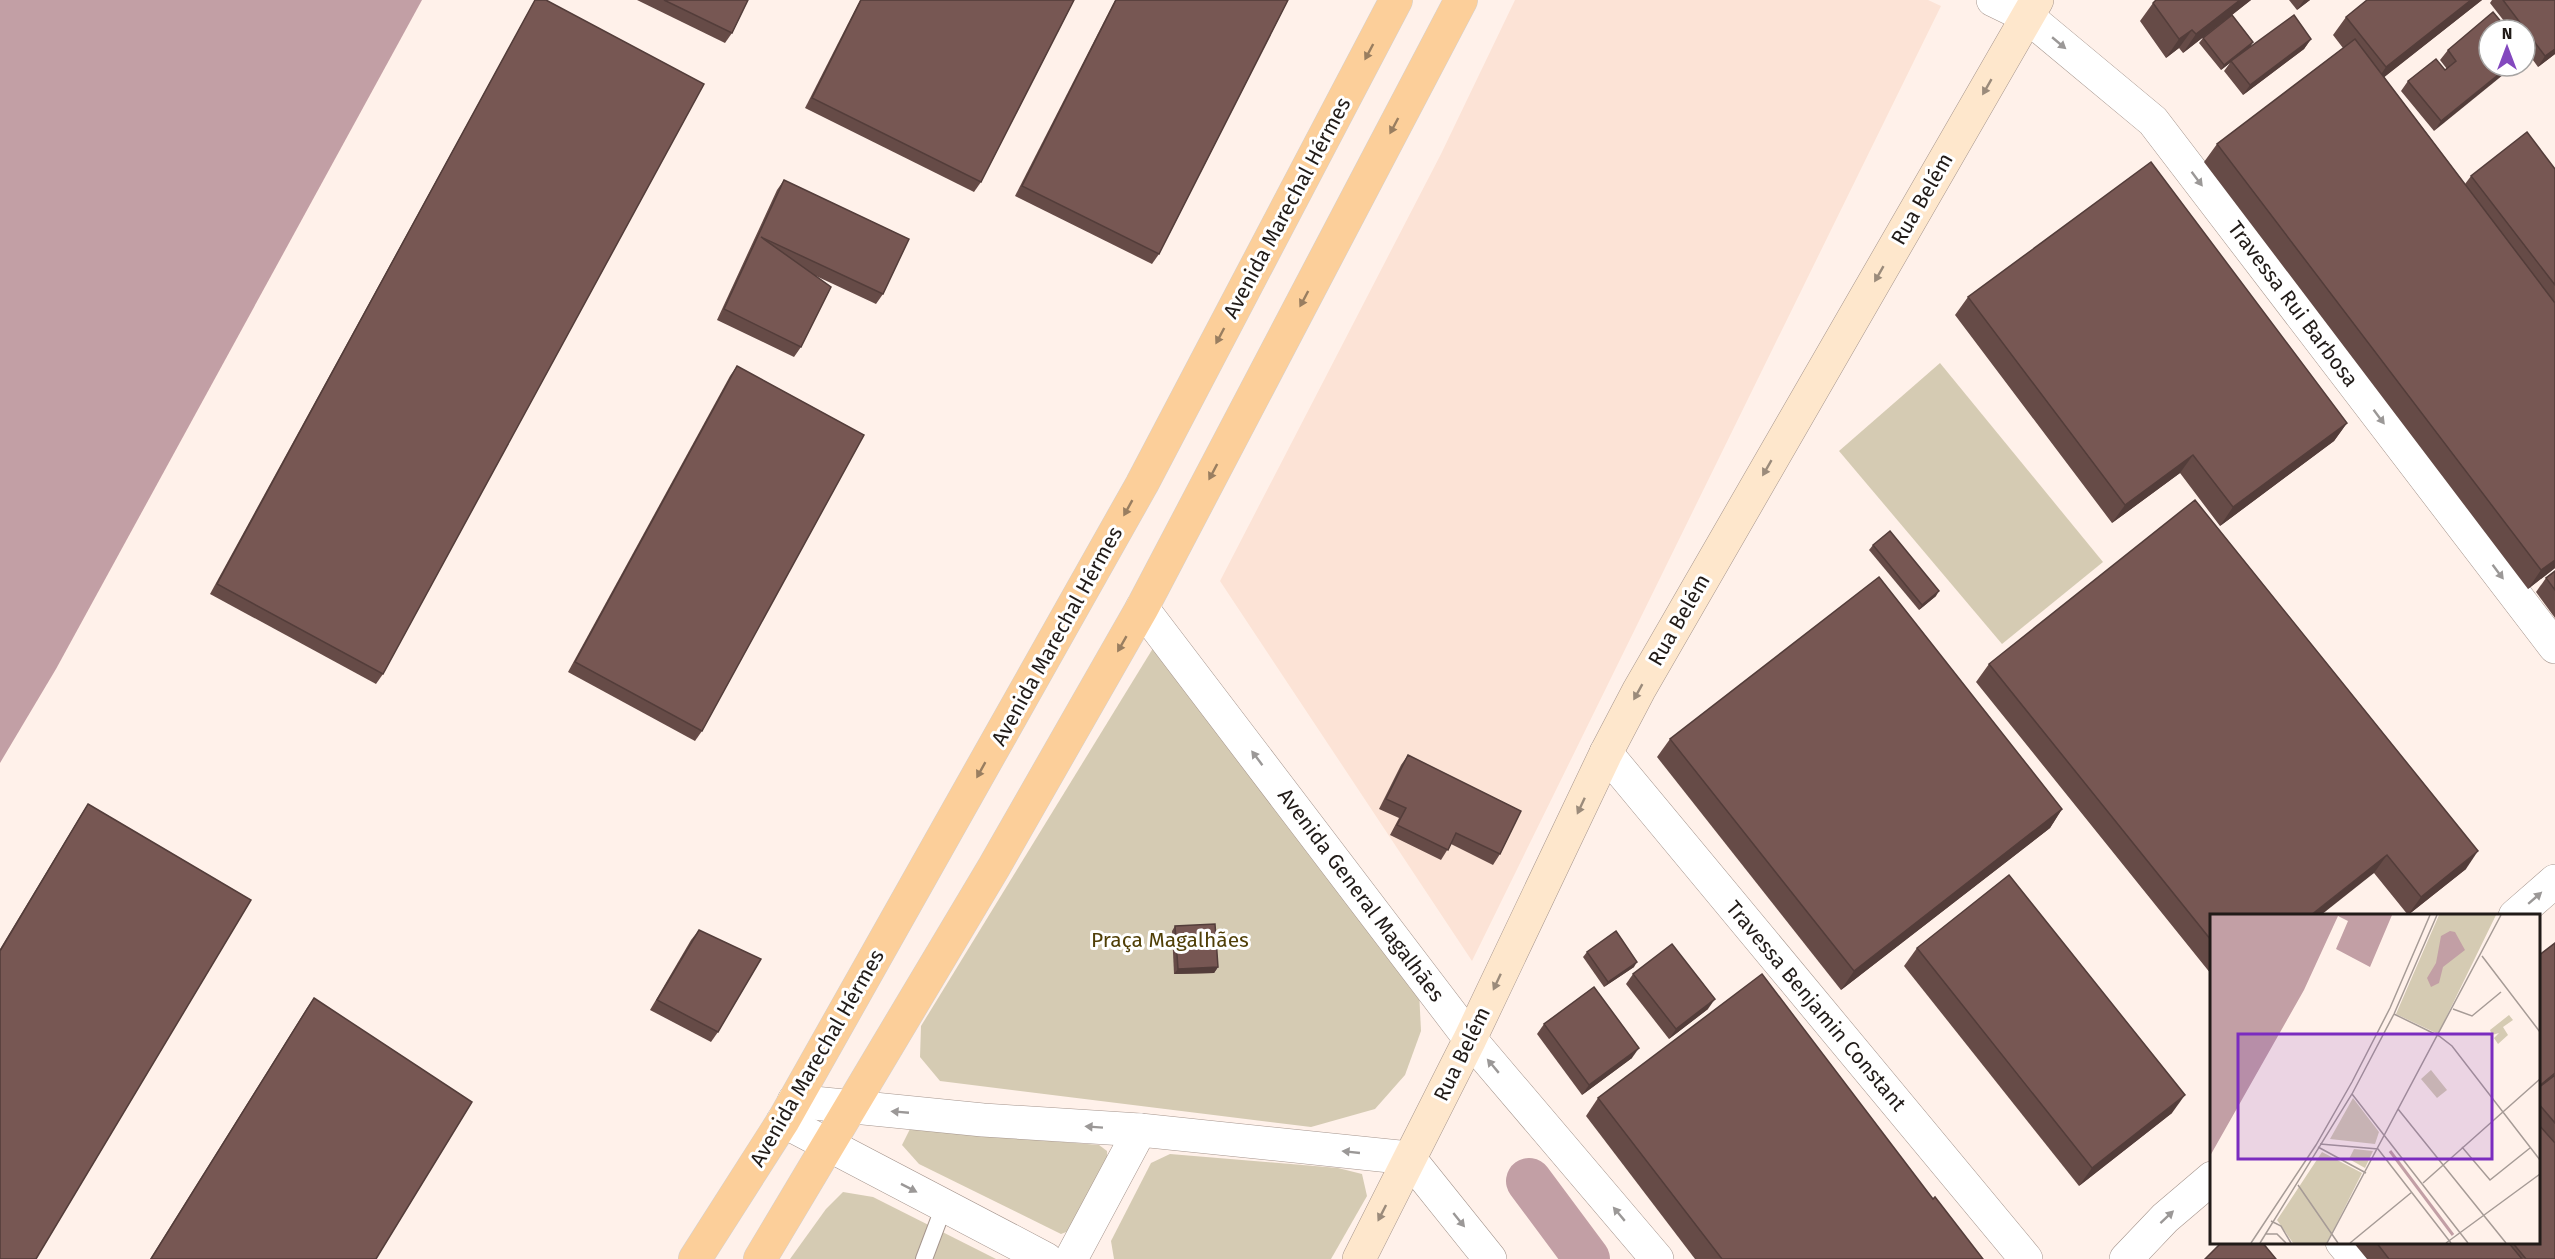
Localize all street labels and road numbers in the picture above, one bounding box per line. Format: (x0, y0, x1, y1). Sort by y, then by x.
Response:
street label: Avenida Marechal Hérmes (1218, 93, 1356, 323)
street label: Rua Belém (1885, 148, 1959, 250)
street label: Travessa Rui Barbosa (2222, 216, 2364, 392)
street label: Avenida Marechal Hérmes (986, 522, 1128, 750)
street label: Rua Belém (1642, 569, 1716, 671)
street label: Avenida General Magalhães (1272, 783, 1450, 1007)
street label: Travessa Benjamin Constant (1720, 896, 1912, 1117)
street label: Avenida Marechal Hérmes (744, 945, 890, 1171)
street label: Rua Belém (1428, 1003, 1496, 1105)

